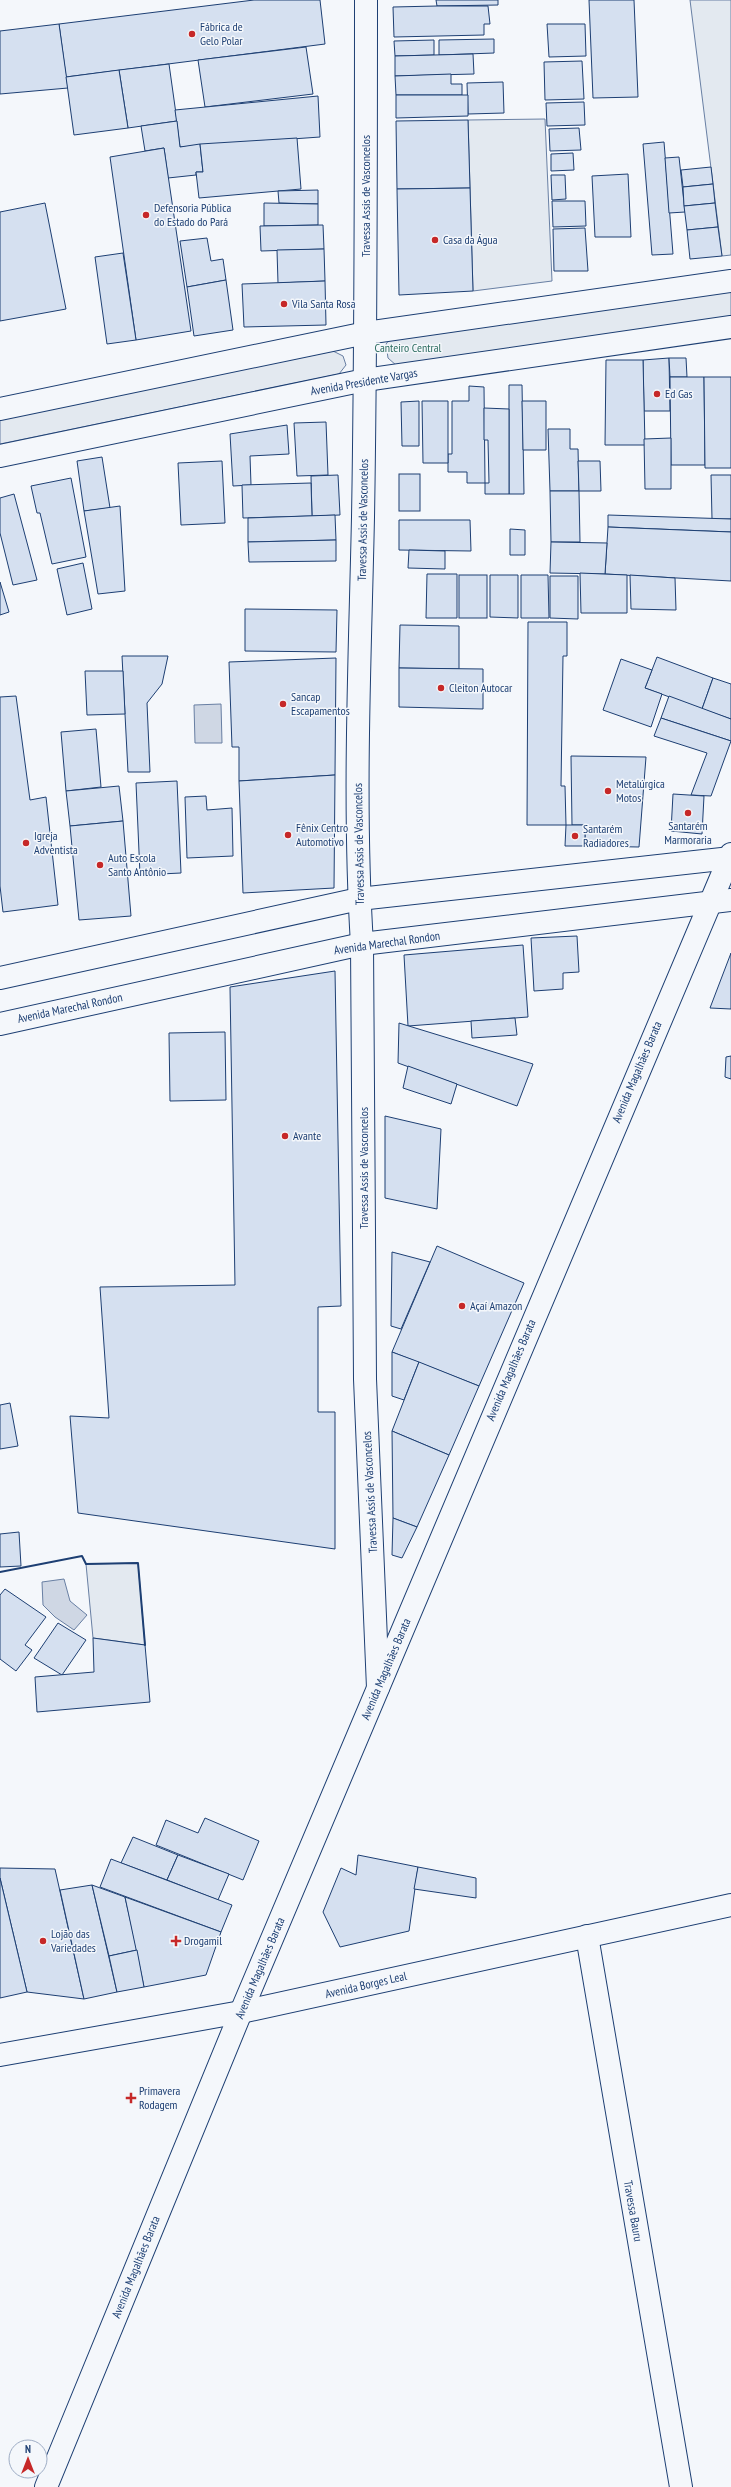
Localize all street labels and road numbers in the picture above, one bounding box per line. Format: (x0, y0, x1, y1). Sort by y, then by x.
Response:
street label: Travessa Assis de Vasconcelos (358, 135, 373, 257)
street label: Avenida Presidente Vargas (309, 365, 419, 398)
street label: Travessa Assis de Vasconcelos (354, 459, 371, 581)
street label: Travessa Assis de Vasconcelos (350, 783, 367, 905)
street label: Avenida Marechal Rondon (333, 928, 441, 957)
street label: Avenida Marechal Rondon (16, 989, 124, 1026)
street label: Avenida Magalhães Barata (608, 1019, 665, 1125)
street label: Travessa Assis de Vasconcelos (356, 1107, 371, 1229)
street label: Avenida Magalhães Barata (482, 1317, 539, 1423)
street label: Travessa Assis de Vasconcelos (359, 1431, 380, 1553)
street label: Avenida Magalhães Barata (357, 1616, 414, 1722)
street label: Avenida Magalhães Barata (231, 1915, 288, 2021)
street label: Avenida Borges Leal (324, 1968, 408, 2001)
street label: Travessa Bauru (621, 2179, 646, 2243)
street label: Avenida Magalhães Barata (108, 2213, 163, 2320)

